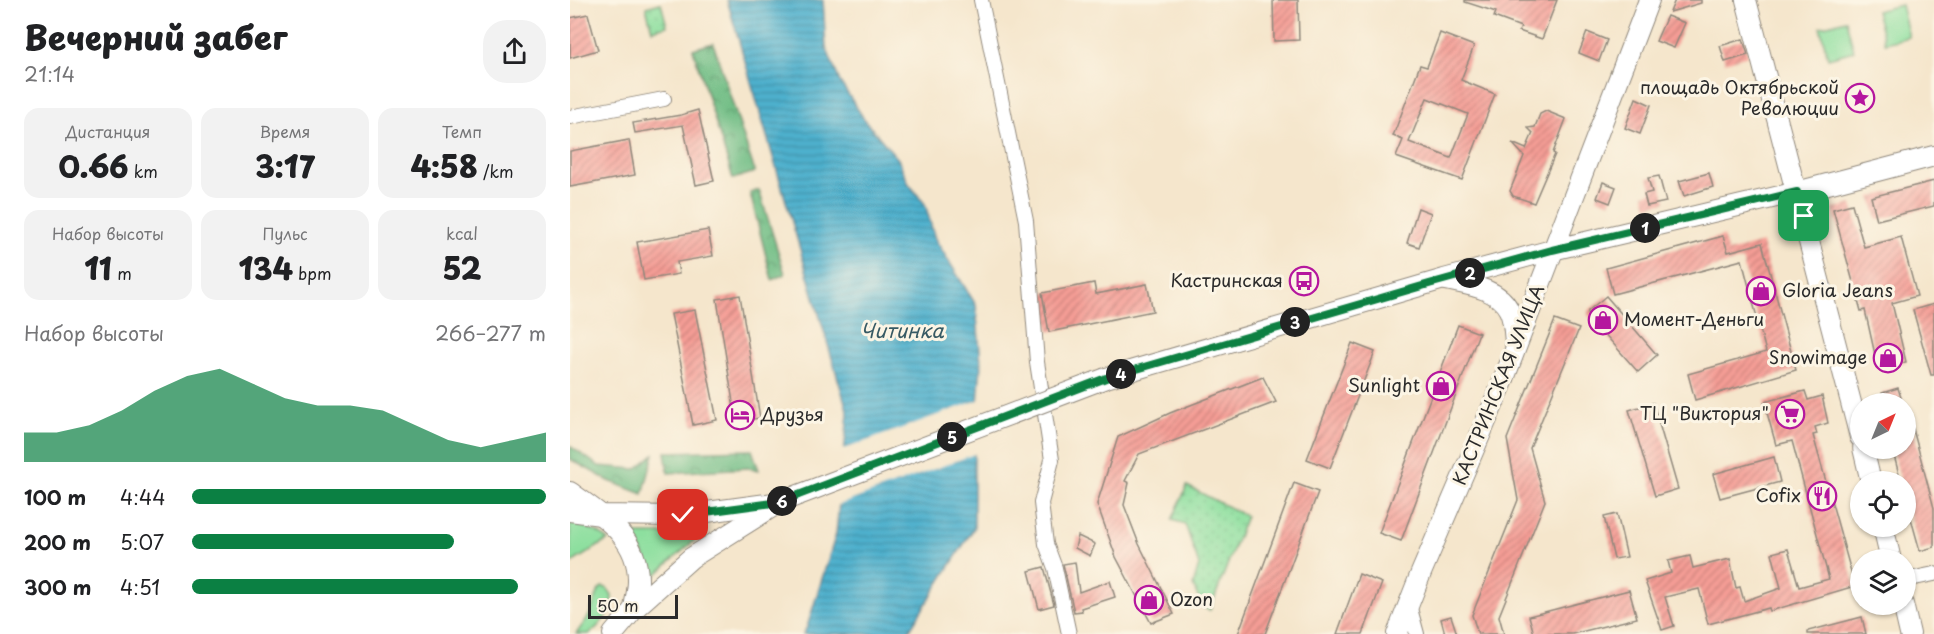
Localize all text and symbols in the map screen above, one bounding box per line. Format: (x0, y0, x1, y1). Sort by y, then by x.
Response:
text: Вечерний забег (24, 11, 287, 61)
button: share (483, 20, 546, 83)
text: 21:14 (24, 59, 75, 89)
place label: площадь Октябрьской Революции (1640, 73, 1839, 121)
place icon: площадь Октябрьской Революции (1844, 82, 1876, 114)
text: Дистанция (66, 119, 150, 143)
text: Время (259, 119, 311, 143)
text: Темп (442, 119, 482, 143)
text: 0.66 (58, 143, 129, 188)
text: 3:17 (255, 143, 315, 188)
text: 4:58 (410, 143, 478, 188)
text: km (129, 159, 158, 183)
text: /km (478, 159, 514, 183)
pin (1778, 190, 1829, 241)
icon: arrive (1787, 199, 1820, 232)
pin: 1 (1630, 213, 1660, 243)
text: 1 (1641, 216, 1649, 240)
text: Набор высоты (52, 221, 164, 245)
text: Пульс (262, 221, 308, 245)
text: kcal (446, 221, 478, 245)
text: 11 (84, 245, 112, 290)
text: 134 (238, 245, 293, 290)
text: 52 (442, 245, 482, 290)
pin: 2 (1455, 258, 1485, 288)
text: m (112, 261, 132, 285)
text: bpm (293, 261, 332, 285)
text: 2 (1464, 261, 1476, 285)
bus stop icon: Кастринская (1288, 265, 1320, 297)
place label: Кастринская (1170, 266, 1283, 293)
shop icon: Gloria Jeans (1745, 275, 1777, 307)
place label: Gloria Jeans (1782, 276, 1893, 303)
street label: КАСТРИНСКАЯ УЛИЦА (1445, 280, 1550, 489)
shop icon: Момент-Деньги (1587, 304, 1619, 336)
place label: Момент-Деньги (1624, 305, 1764, 332)
pin: 3 (1280, 307, 1310, 337)
text: 3 (1290, 310, 1300, 334)
water label: Читинка (860, 315, 944, 345)
text: Набор высоты (24, 318, 164, 348)
text: 266–277 m (435, 318, 546, 348)
shop icon: Snowimage (1872, 342, 1904, 374)
place label: Snowimage (1769, 343, 1867, 370)
pin: 4 (1106, 359, 1136, 389)
text: 4 (1116, 362, 1126, 386)
shop icon: Sunlight (1425, 370, 1457, 402)
place label: Sunlight (1348, 371, 1420, 398)
north arrow (1850, 393, 1916, 459)
map controls (1850, 393, 1916, 615)
supermarket icon: ТЦ "Виктория" (1774, 398, 1806, 430)
hotel icon: Друзья (724, 399, 756, 431)
place label: ТЦ "Виктория" (1640, 399, 1769, 426)
place label: Друзья (760, 400, 824, 427)
pin: 5 (937, 422, 967, 452)
text: 5 (947, 425, 957, 449)
button: locate (1850, 471, 1916, 537)
restaurant icon: Cofix (1806, 480, 1838, 512)
place label: Cofix (1756, 481, 1801, 508)
text: 100 m (24, 482, 86, 512)
text: 4:44 (120, 482, 165, 512)
pin: 6 (767, 486, 797, 516)
pin (657, 489, 708, 540)
text: 6 (776, 489, 788, 513)
icon: check (666, 498, 699, 531)
text: 200 m (24, 527, 91, 557)
text: 5:07 (120, 527, 164, 557)
button: layers (1850, 549, 1916, 615)
text: 300 m (24, 572, 92, 602)
text: 4:51 (120, 572, 160, 602)
shop icon: Ozon (1133, 584, 1165, 616)
place label: Ozon (1170, 585, 1213, 612)
scale bar (588, 592, 678, 620)
text: 50 m (597, 593, 638, 617)

